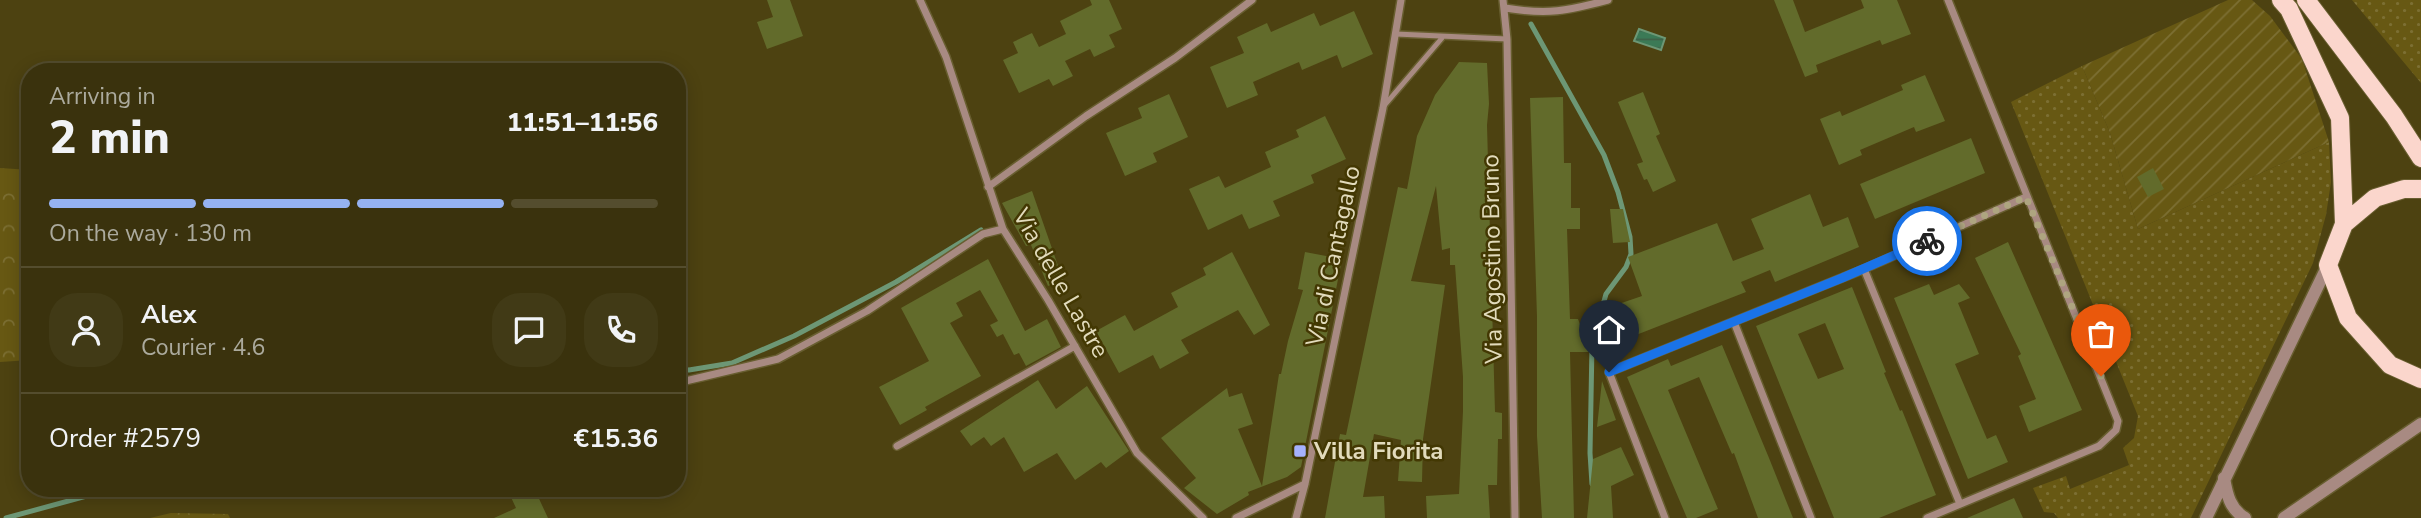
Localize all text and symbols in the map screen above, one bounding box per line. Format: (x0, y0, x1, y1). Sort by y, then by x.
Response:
text: Arriving in (49, 81, 156, 112)
text: 11:51–11:56 (507, 105, 658, 140)
text: 2 min (49, 106, 170, 169)
street label: Via Agostino Bruno (1474, 154, 1510, 365)
street label: Via di Cantagallo (1298, 163, 1368, 350)
street label: Via delle Lastre (1005, 202, 1117, 364)
courier (1892, 206, 1962, 276)
text: On the way · 130 m (49, 218, 252, 249)
icon: bike (1908, 222, 1946, 260)
button: person (49, 293, 123, 367)
button: chat (492, 293, 566, 367)
button: phone (584, 293, 658, 367)
text: Alex (141, 297, 197, 332)
pin (1579, 300, 1639, 372)
pin (2071, 304, 2131, 376)
icon: home (1590, 311, 1628, 349)
icon: bag (2082, 315, 2120, 353)
text: Courier · 4.6 (141, 332, 265, 363)
text: Order #2579 (49, 421, 201, 456)
text: €15.36 (574, 421, 658, 456)
place label: Villa Fiorita (1313, 435, 1443, 467)
marker: Villa Fiorita (1292, 443, 1308, 459)

